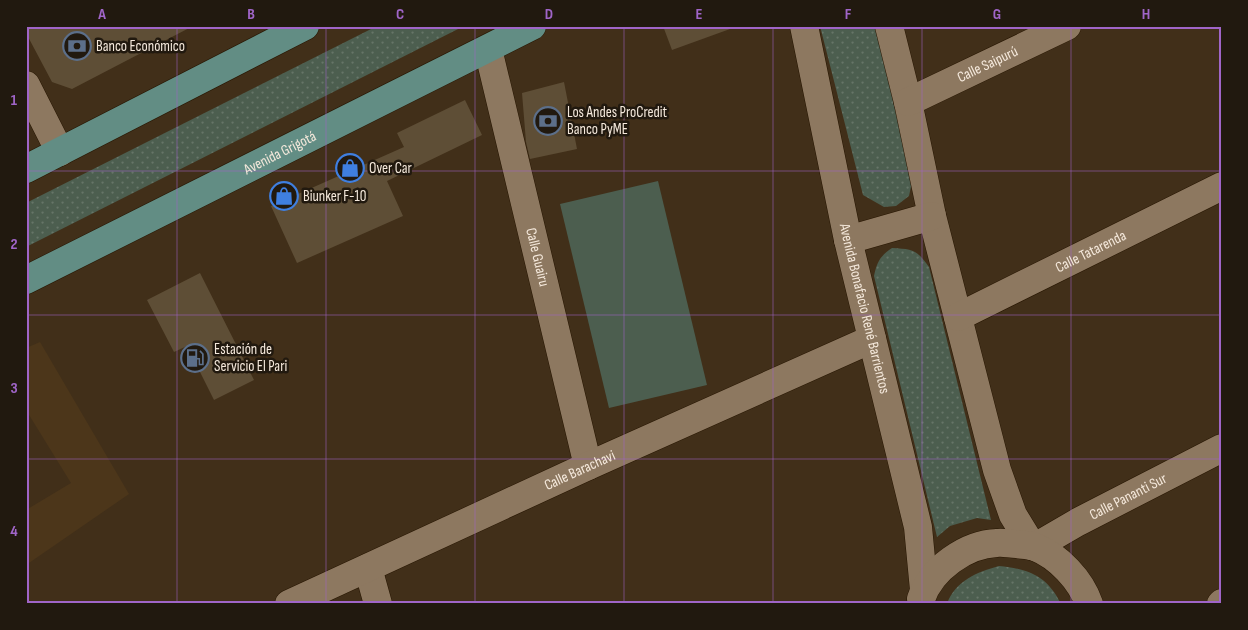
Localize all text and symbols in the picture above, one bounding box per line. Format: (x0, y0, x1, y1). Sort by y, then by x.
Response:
text: A (97, 5, 106, 24)
text: B (247, 5, 255, 24)
text: C (396, 5, 404, 24)
text: D (545, 5, 553, 24)
text: E (696, 5, 703, 24)
text: F (845, 5, 852, 24)
text: G (993, 5, 1001, 24)
text: H (1142, 5, 1150, 24)
bank icon: Banco Económico (62, 31, 92, 61)
place label: Banco Económico (96, 37, 185, 56)
street label: Calle Saipurú (954, 41, 1021, 87)
text: 1 (11, 91, 18, 110)
place label: Los Andes ProCredit Banco PyME (567, 103, 668, 139)
bank icon: Los Andes ProCredit Banco PyME (533, 106, 563, 136)
street label: Avenida Grigotá (239, 126, 319, 179)
shop icon: Over Car (335, 153, 365, 183)
place label: Over Car (369, 159, 413, 178)
shop icon: Biunker F-10 (269, 181, 299, 211)
place label: Biunker F-10 (303, 187, 366, 206)
street label: Avenida Bonafacio René Barrientos (835, 221, 895, 395)
street label: Calle Guairu (522, 226, 554, 288)
street label: Calle Tatarenda (1052, 226, 1129, 277)
text: 2 (10, 235, 18, 254)
place label: Estación de Servicio El Pari (214, 340, 287, 376)
fuel station icon: Estación de Servicio El Pari (180, 343, 210, 373)
text: 3 (10, 379, 18, 398)
street label: Calle Barachavi (541, 446, 618, 494)
street label: Calle Pananti Sur (1086, 468, 1170, 524)
text: 4 (10, 522, 18, 541)

